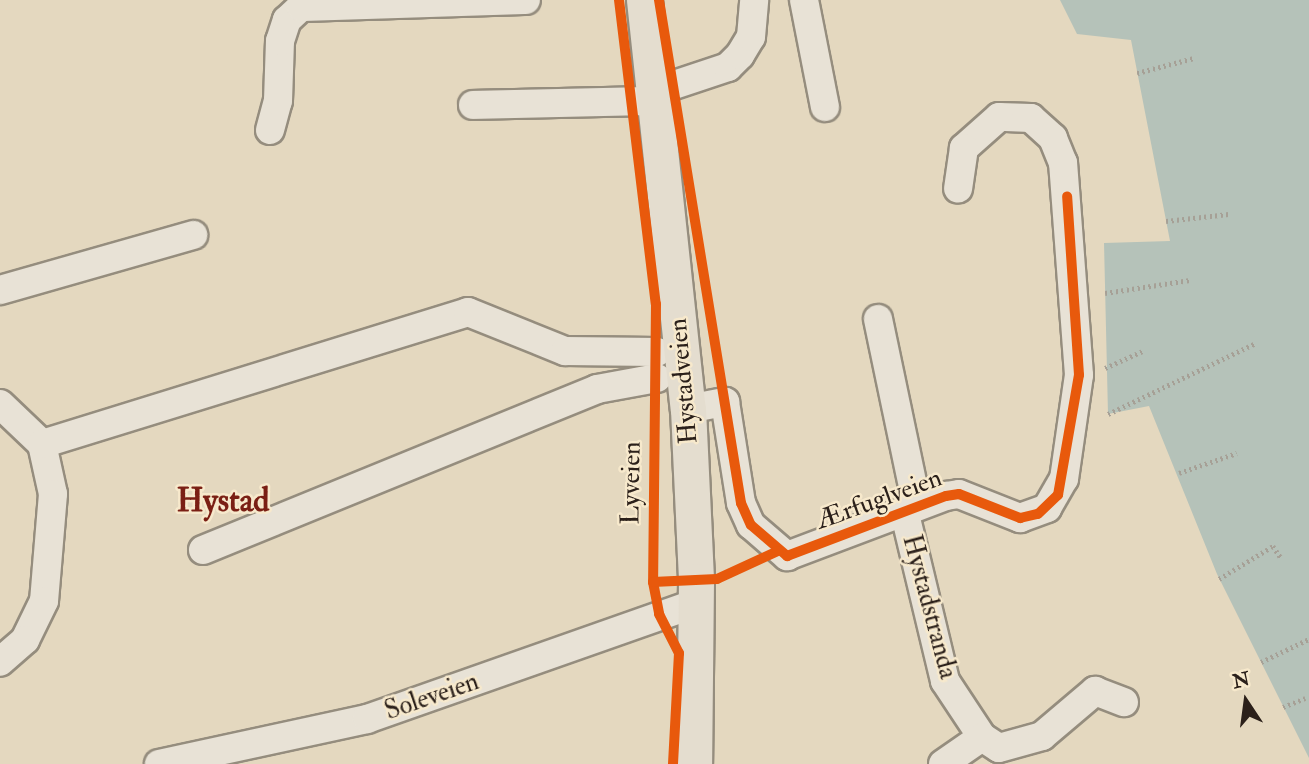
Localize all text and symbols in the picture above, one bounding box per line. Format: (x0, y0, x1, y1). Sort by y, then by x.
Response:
street label: Hystadveien (663, 317, 705, 445)
street label: Lyveien (616, 441, 648, 525)
street label: Ærfuglveien (812, 463, 946, 537)
district label: Hystad (177, 481, 269, 521)
street label: Hystadstranda (895, 532, 963, 682)
street label: Soleveien (381, 666, 483, 728)
north arrow (1211, 666, 1281, 736)
text: N (1230, 667, 1252, 694)

